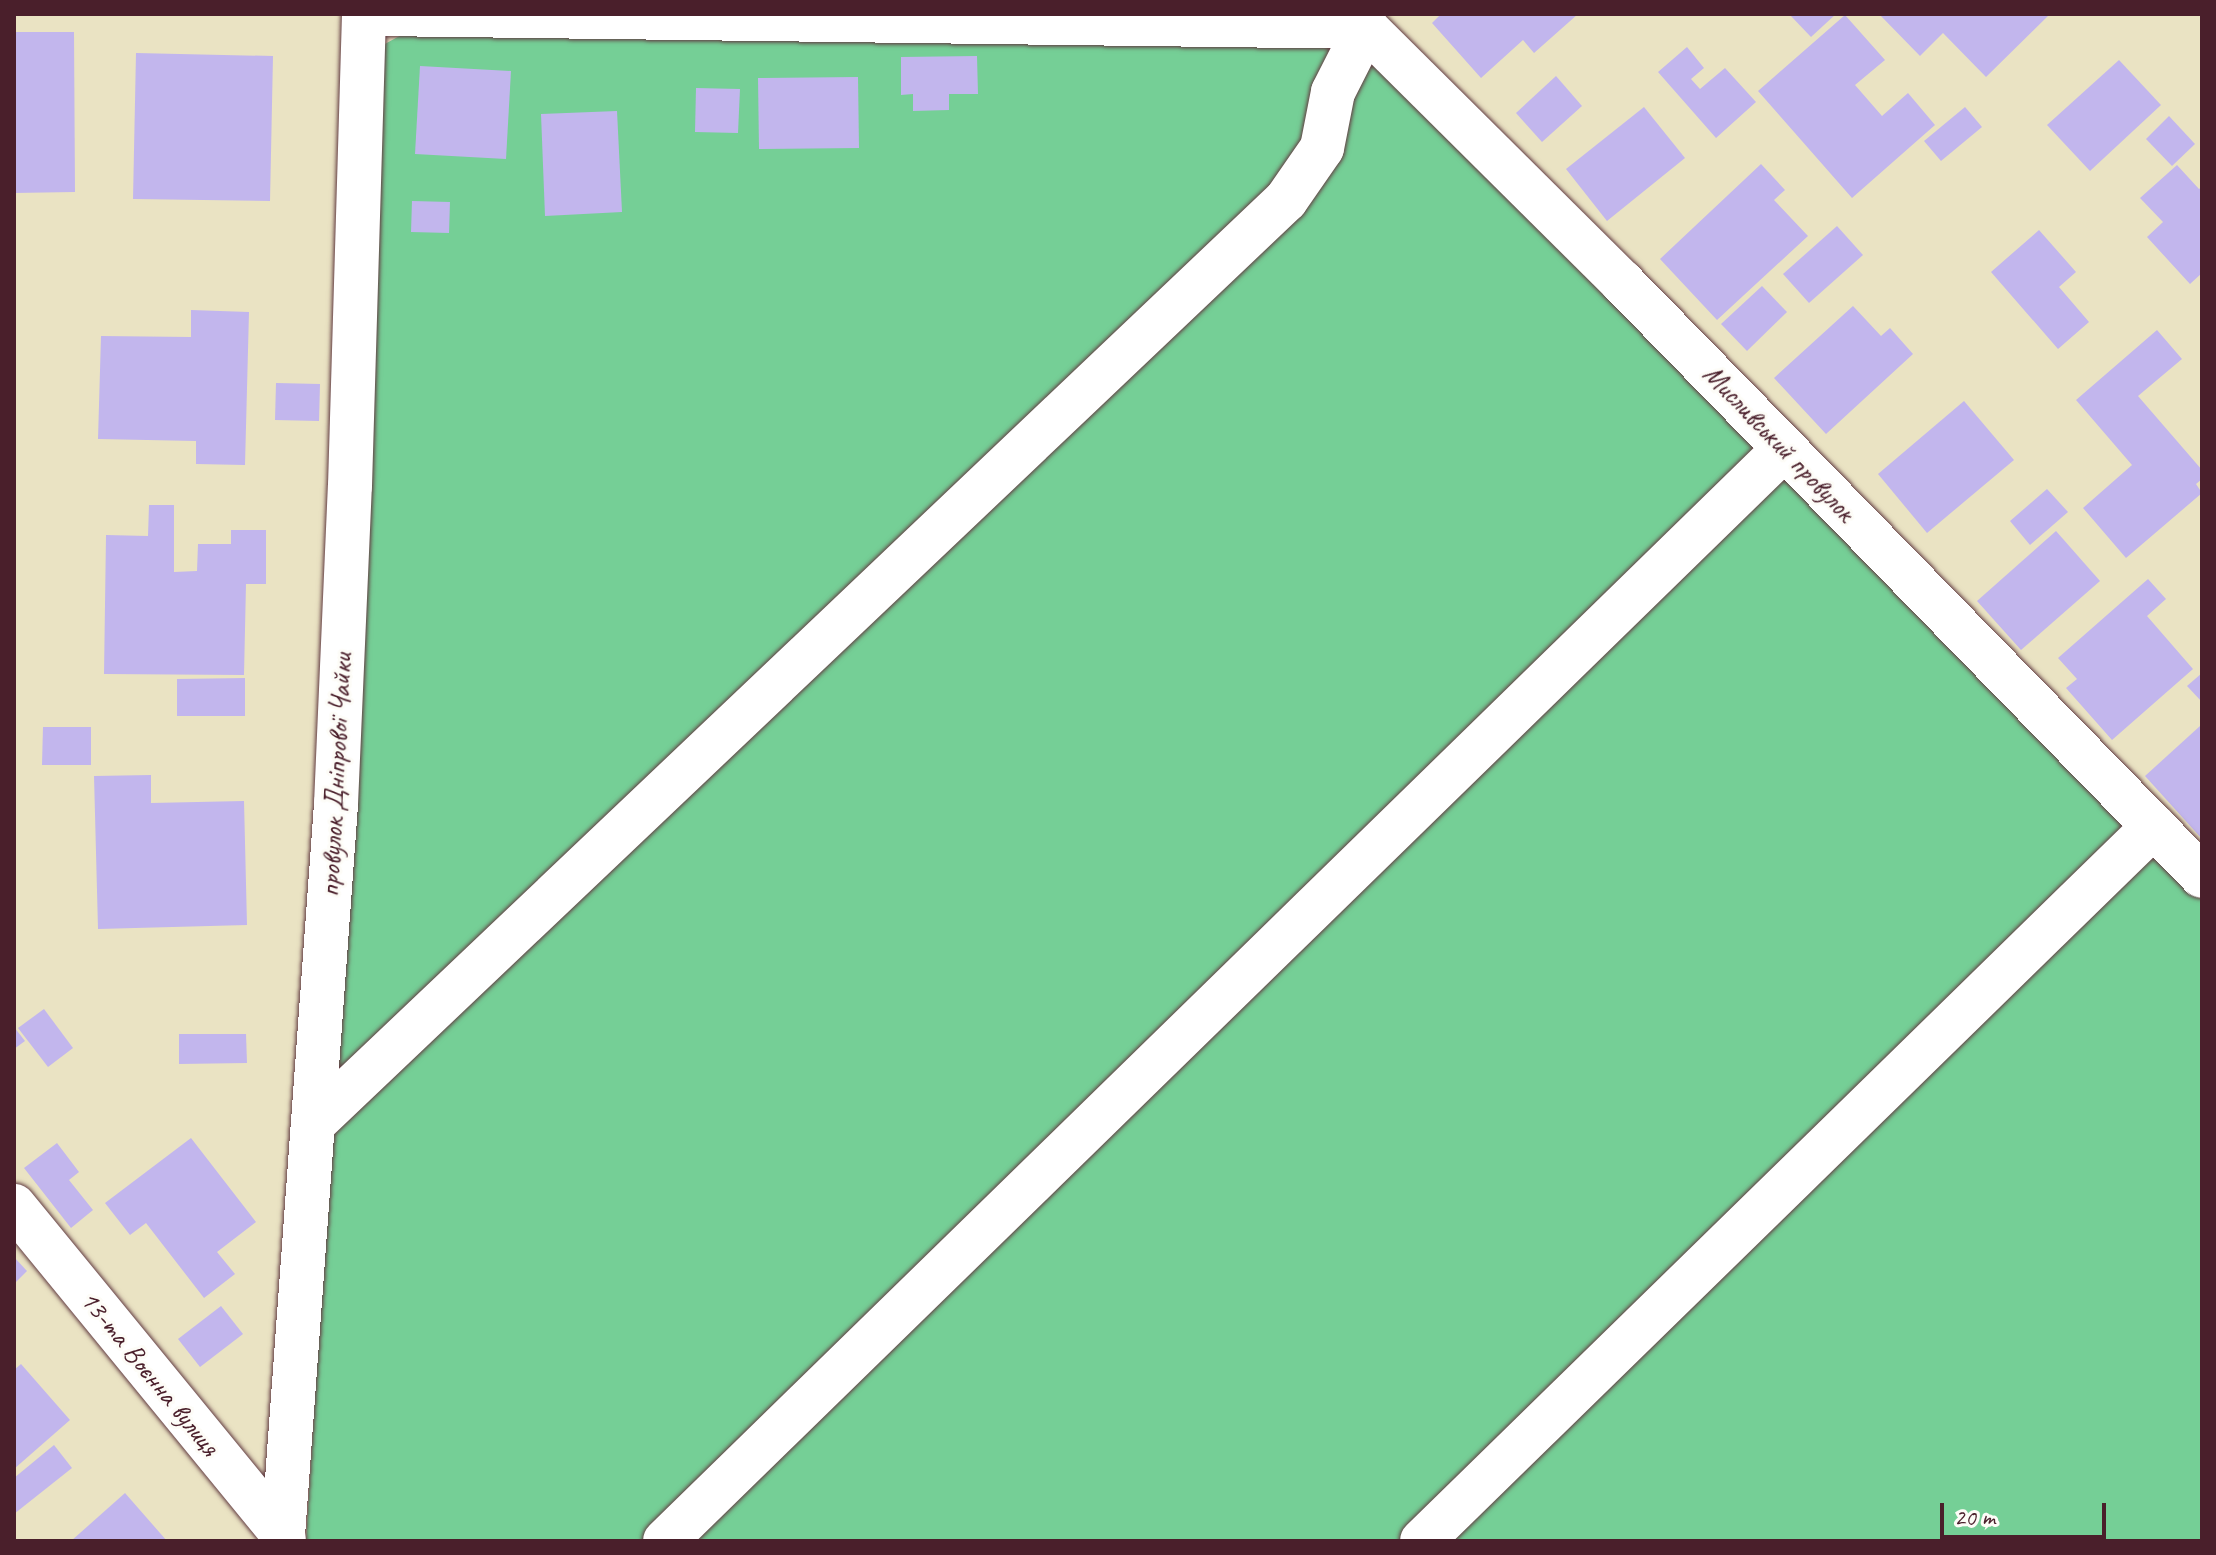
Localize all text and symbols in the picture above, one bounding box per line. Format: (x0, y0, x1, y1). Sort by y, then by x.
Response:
street label: Мисливський провулок (1696, 358, 1862, 528)
street label: провулок Дніпрової Чайки (313, 652, 359, 898)
street label: 13-та Воєнна вулиця (73, 1283, 227, 1463)
scale bar (1944, 1487, 2110, 1537)
text: 20 m (1954, 1502, 1995, 1532)

